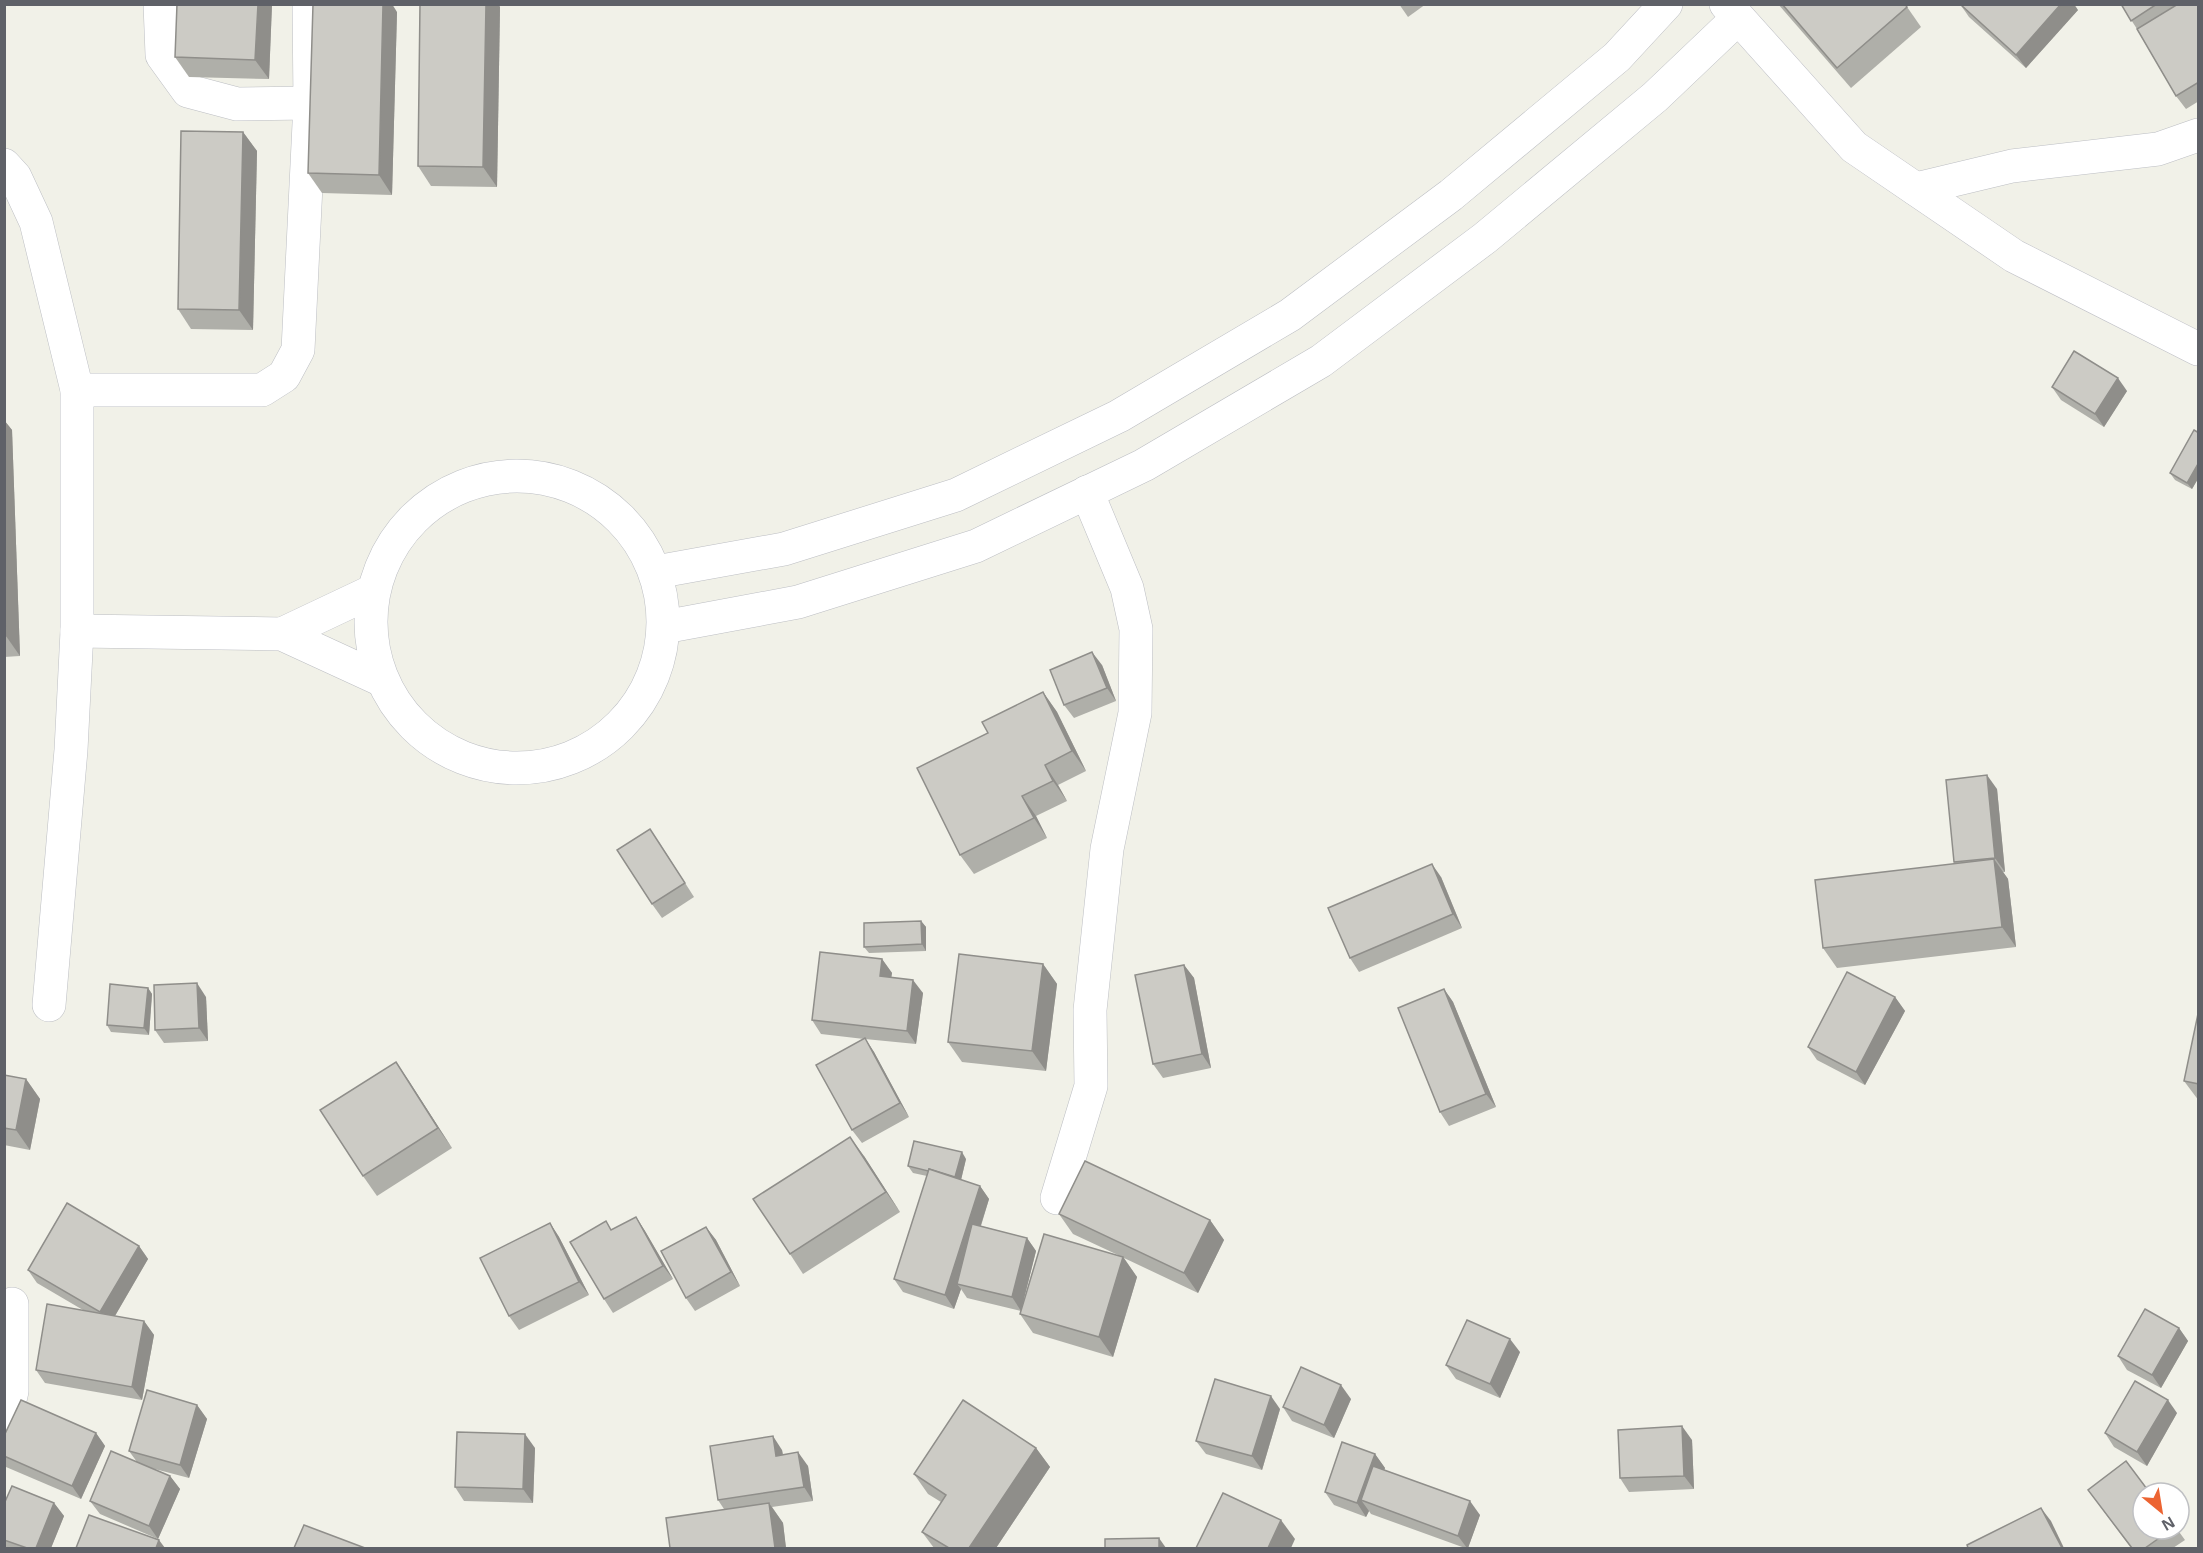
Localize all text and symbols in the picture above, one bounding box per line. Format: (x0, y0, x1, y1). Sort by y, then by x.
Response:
north arrow (2131, 1481, 2191, 1541)
text: N (2159, 1513, 2178, 1534)

